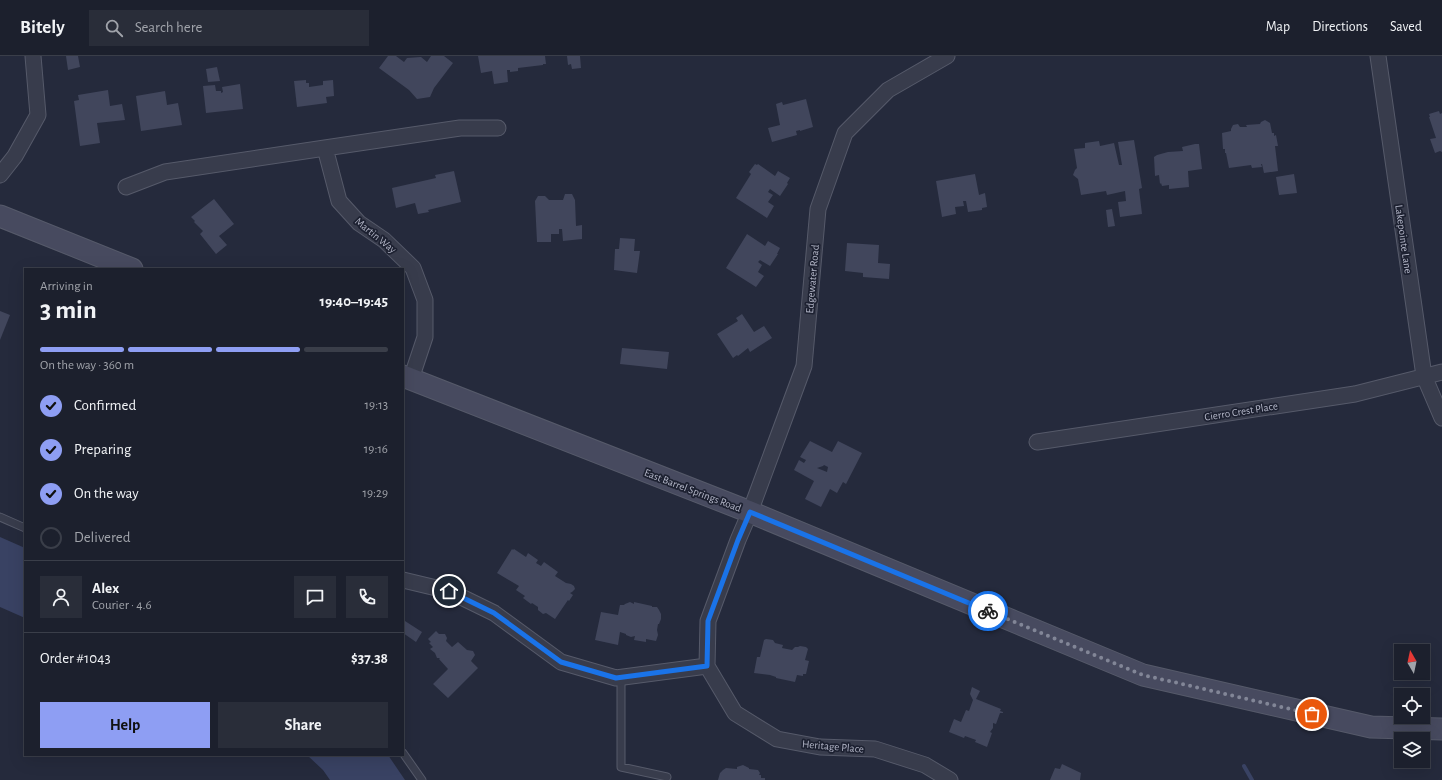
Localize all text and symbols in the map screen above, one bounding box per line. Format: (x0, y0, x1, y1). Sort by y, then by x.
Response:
search box (89, 10, 369, 46)
icon: search (103, 17, 125, 39)
text: Bitely (20, 18, 65, 37)
text: Search here (135, 20, 202, 35)
text: Map (1266, 20, 1290, 34)
text: Directions (1312, 20, 1368, 34)
text: Saved (1390, 20, 1422, 34)
street label: Lakepointe Lane (1393, 204, 1414, 274)
street label: Martin Way (353, 215, 399, 255)
street label: Edgewater Road (804, 244, 821, 314)
text: Arriving in (40, 280, 93, 293)
text: 19:40–19:45 (320, 294, 388, 309)
text: 3 min (40, 297, 97, 323)
text: On the way · 360 m (40, 359, 134, 372)
icon: check (40, 395, 62, 417)
text: Confirmed (74, 398, 136, 413)
text: 19:13 (365, 399, 388, 412)
street label: Cierro Crest Place (1204, 400, 1279, 423)
icon: check (40, 439, 62, 461)
text: Preparing (74, 442, 131, 457)
text: 19:16 (364, 443, 388, 456)
street label: East Barrel Springs Road (643, 467, 743, 514)
icon: check (40, 483, 62, 505)
text: On the way (74, 486, 139, 501)
text: 19:29 (362, 487, 388, 500)
text: Delivered (74, 530, 131, 545)
pin (432, 574, 466, 608)
button: person (40, 576, 82, 618)
button: chat (294, 576, 336, 618)
button: phone (346, 576, 388, 618)
icon: home (438, 580, 460, 602)
text: Alex (92, 581, 119, 596)
courier (968, 591, 1008, 631)
text: Courier · 4.6 (92, 599, 152, 612)
icon: bike (977, 600, 999, 622)
north arrow (1394, 644, 1430, 680)
map controls (1394, 644, 1430, 768)
text: Order #1043 (40, 651, 111, 666)
text: $37.38 (351, 651, 388, 666)
button: locate (1394, 688, 1430, 724)
pin (1295, 697, 1329, 731)
button: Help (40, 702, 210, 748)
button: Share (218, 702, 388, 748)
icon: bag (1301, 703, 1323, 725)
button: layers (1394, 732, 1430, 768)
street label: Heritage Place (801, 738, 864, 755)

